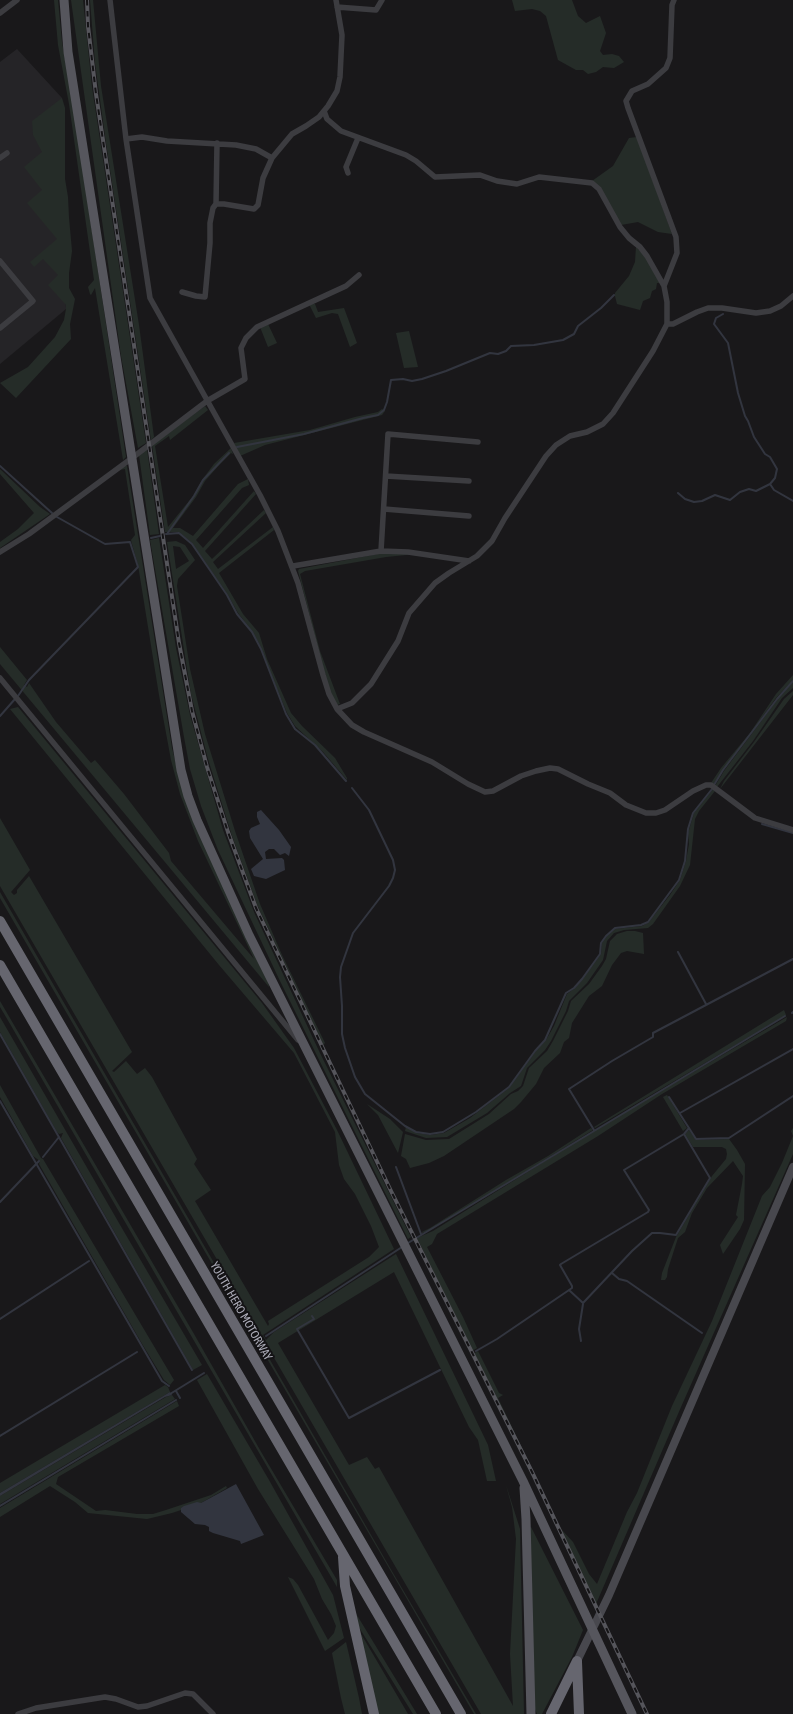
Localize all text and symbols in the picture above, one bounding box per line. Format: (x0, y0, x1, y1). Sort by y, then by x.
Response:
street label: YOUTH HERO MOTORWAY (207, 1259, 275, 1363)

